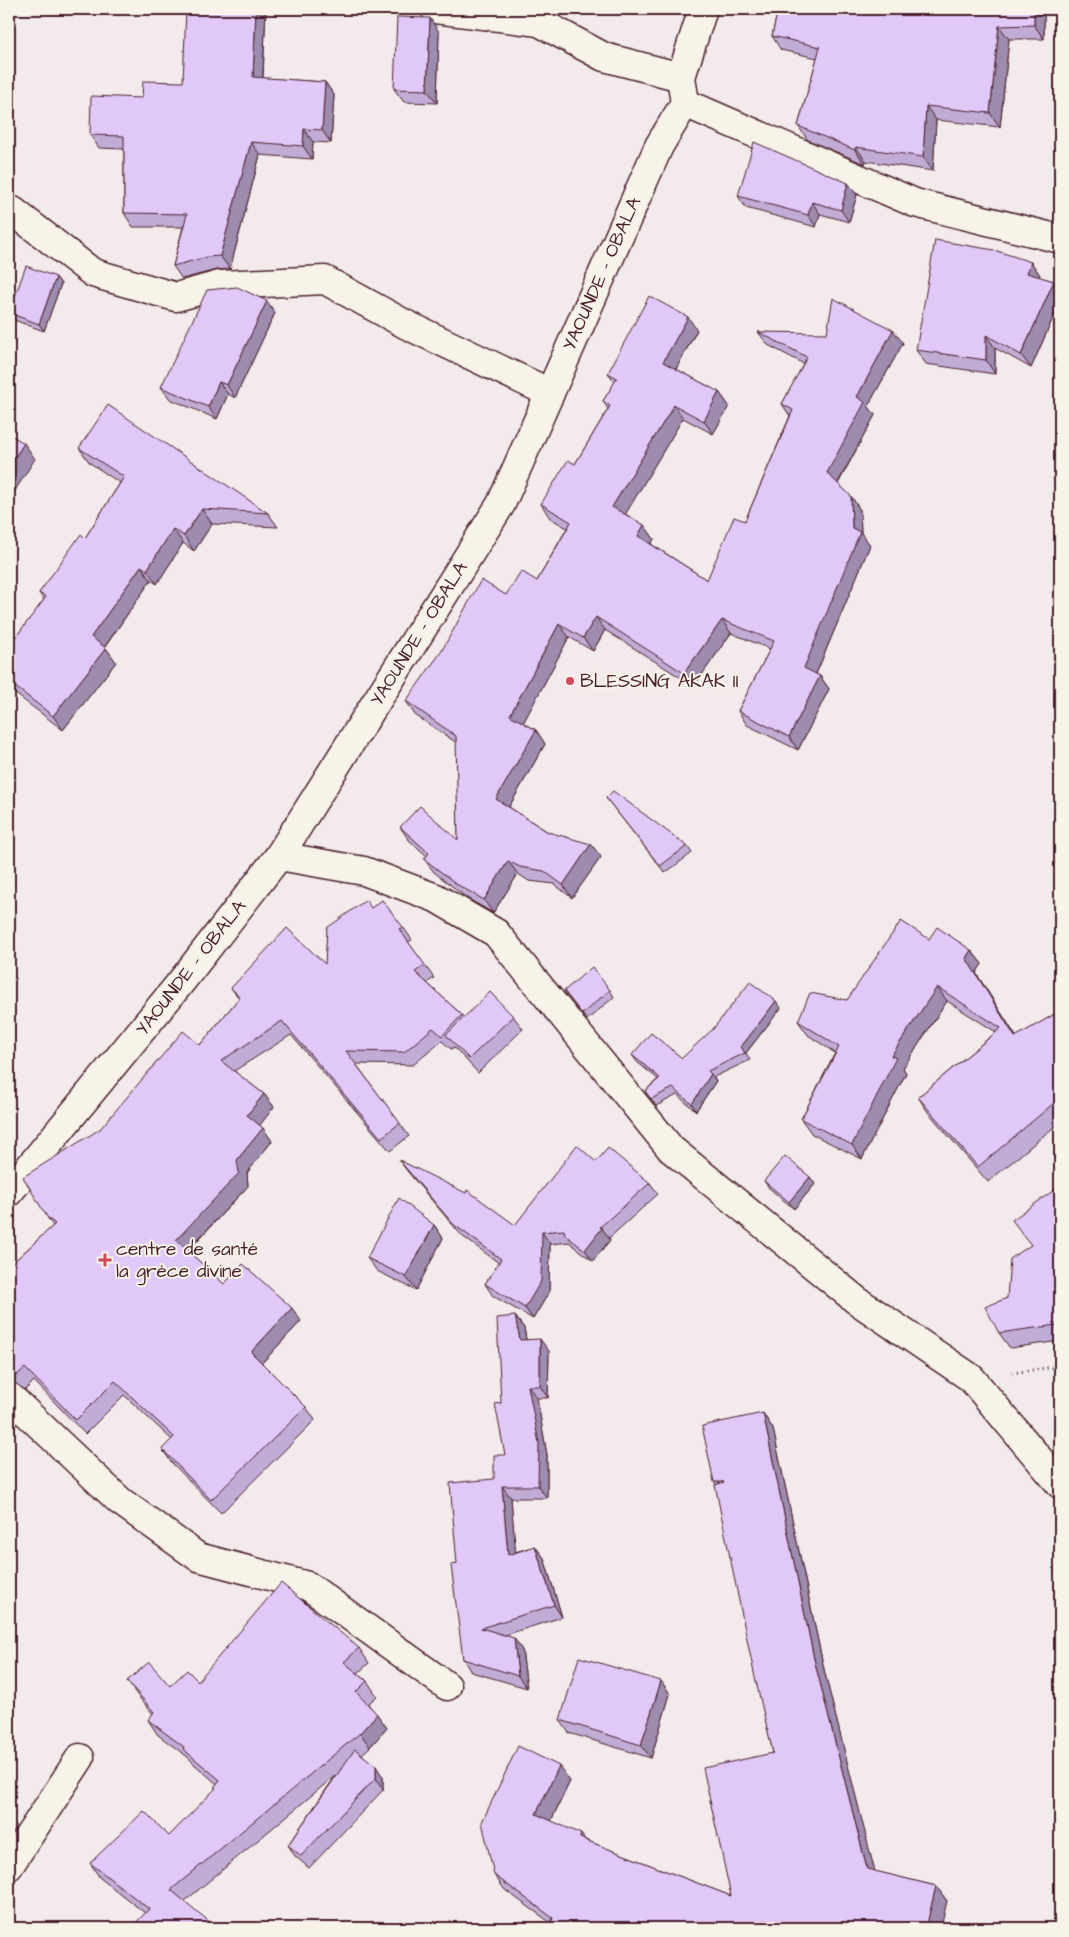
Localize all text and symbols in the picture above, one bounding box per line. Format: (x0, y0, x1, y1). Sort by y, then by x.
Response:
street label: YAOUNDE - OBALA (556, 193, 648, 355)
street label: YAOUNDE - OBALA (364, 556, 474, 712)
place label: BLESSING AKAK II (580, 668, 739, 695)
marker: BLESSING AKAK II (564, 675, 576, 687)
street label: YAOUNDE - OBALA (129, 894, 253, 1042)
place label: centre de santé la gréce divine (116, 1236, 258, 1286)
marker: centre de santé la gréce divine (98, 1253, 112, 1267)

